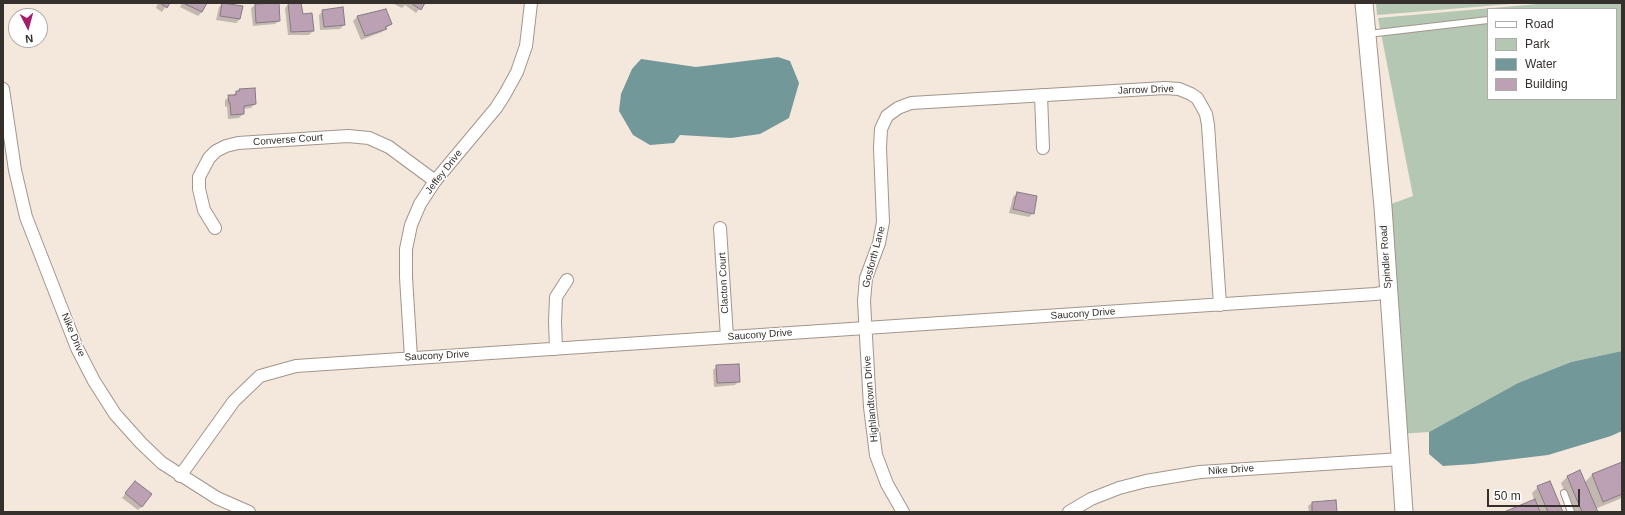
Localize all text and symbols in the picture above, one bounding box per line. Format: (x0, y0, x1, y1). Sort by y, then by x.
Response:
north arrow (8, 8, 48, 48)
legend (1487, 8, 1617, 100)
text: Road (1525, 17, 1554, 31)
text: N (25, 33, 34, 45)
text: Park (1525, 37, 1550, 51)
text: Water (1525, 57, 1557, 71)
text: Building (1525, 77, 1568, 91)
street label: Jarrow Drive (1118, 83, 1174, 97)
street label: Converse Court (253, 132, 323, 148)
street label: Jeffey Drive (423, 148, 465, 196)
street label: Gosforth Lane (860, 225, 888, 289)
street label: Spindler Road (1378, 225, 1394, 289)
street label: Clacton Court (716, 252, 732, 314)
street label: Saucony Drive (1050, 306, 1116, 322)
street label: Nike Drive (58, 311, 88, 359)
street label: Saucony Drive (727, 327, 793, 343)
street label: Saucony Drive (404, 348, 470, 364)
street label: Highlandtown Drive (861, 355, 881, 443)
street label: Nike Drive (1208, 462, 1254, 478)
scale bar (1489, 481, 1582, 507)
text: 50 m (1494, 489, 1521, 503)

